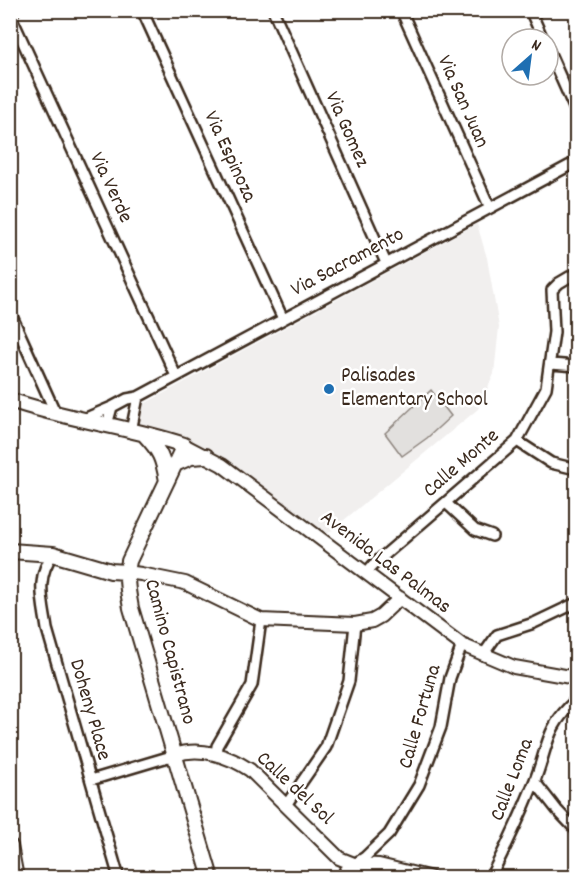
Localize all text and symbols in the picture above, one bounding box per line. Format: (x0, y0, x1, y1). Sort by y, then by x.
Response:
north arrow (500, 27, 560, 87)
text: N (527, 34, 545, 58)
street label: Via San Juan (428, 51, 496, 153)
street label: Via Gomez (316, 87, 376, 173)
street label: Via Espinoza (195, 107, 264, 209)
street label: Via Verde (81, 148, 139, 228)
street label: Via Sacramento (286, 221, 410, 305)
place label: Palisades Elementary School (341, 362, 488, 416)
marker: Palisades Elementary School (322, 382, 336, 396)
street label: Calle Monte (417, 422, 507, 506)
street label: Avenida Las Palmas (313, 504, 457, 622)
street label: Camino Capistrano (135, 576, 203, 728)
street label: Doheny Place (60, 656, 118, 764)
street label: Calle Fortuna (392, 660, 450, 773)
street label: Calle Loma (483, 733, 543, 826)
street label: Calle del Sol (248, 745, 340, 833)

